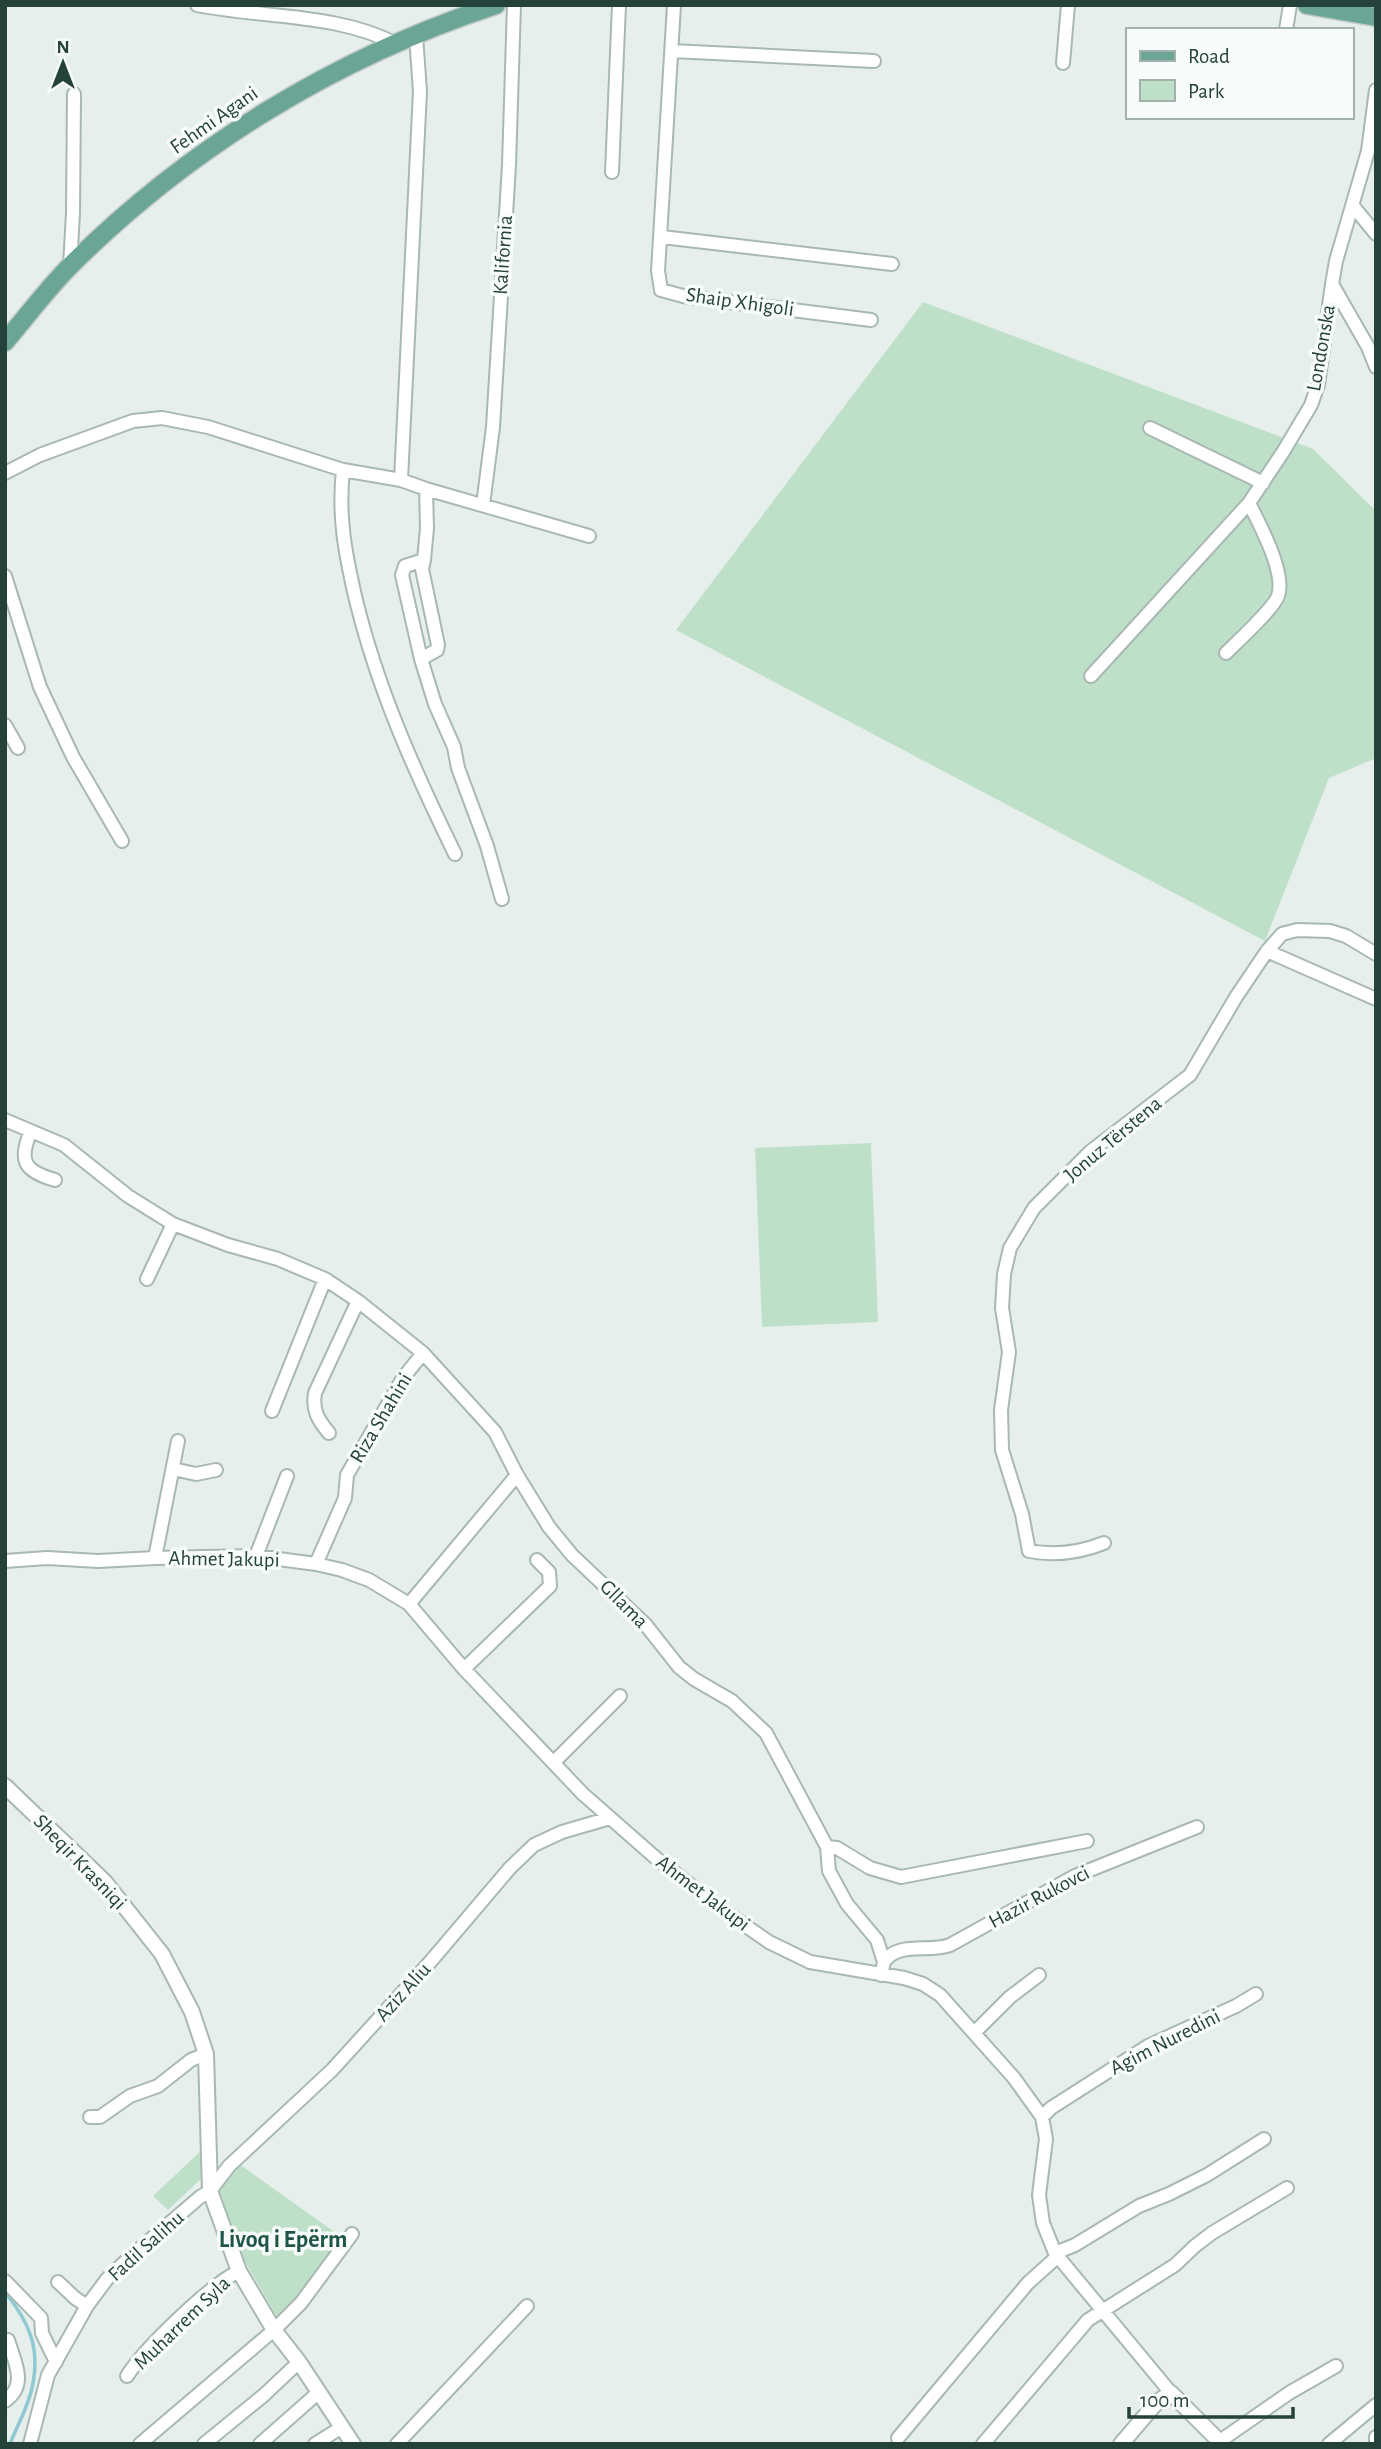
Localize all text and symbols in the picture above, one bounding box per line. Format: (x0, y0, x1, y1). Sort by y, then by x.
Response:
north arrow (28, 28, 98, 98)
legend (1126, 28, 1353, 119)
text: N (56, 38, 70, 57)
text: Road (1188, 46, 1230, 67)
text: Park (1188, 81, 1225, 102)
street label: Fehmi Agani (166, 82, 262, 158)
street label: Kalifornia (490, 214, 516, 296)
street label: Shaip Xhigoli (685, 284, 795, 320)
street label: Londonska (1303, 303, 1339, 393)
street label: Jonuz Tërstena (1060, 1092, 1166, 1185)
street label: Riza Shahini (346, 1369, 416, 1467)
street label: Ahmet Jakupi (168, 1548, 280, 1570)
street label: Gllama (596, 1576, 652, 1632)
street label: Sheqir Krasniqi (30, 1810, 130, 1914)
street label: Ahmet Jakupi (652, 1851, 754, 1935)
street label: Hazir Rukovci (985, 1862, 1093, 1932)
street label: Aziz Aliu (371, 1958, 435, 2025)
street label: Agim Nuredini (1106, 2005, 1224, 2079)
street label: Fadil Salihu (104, 2207, 188, 2285)
district label: Livoq i Epërm (219, 2228, 347, 2252)
street label: Muharrem Syla (130, 2272, 234, 2374)
scale bar (1129, 2376, 1294, 2420)
text: 100 m (1140, 2390, 1190, 2411)

